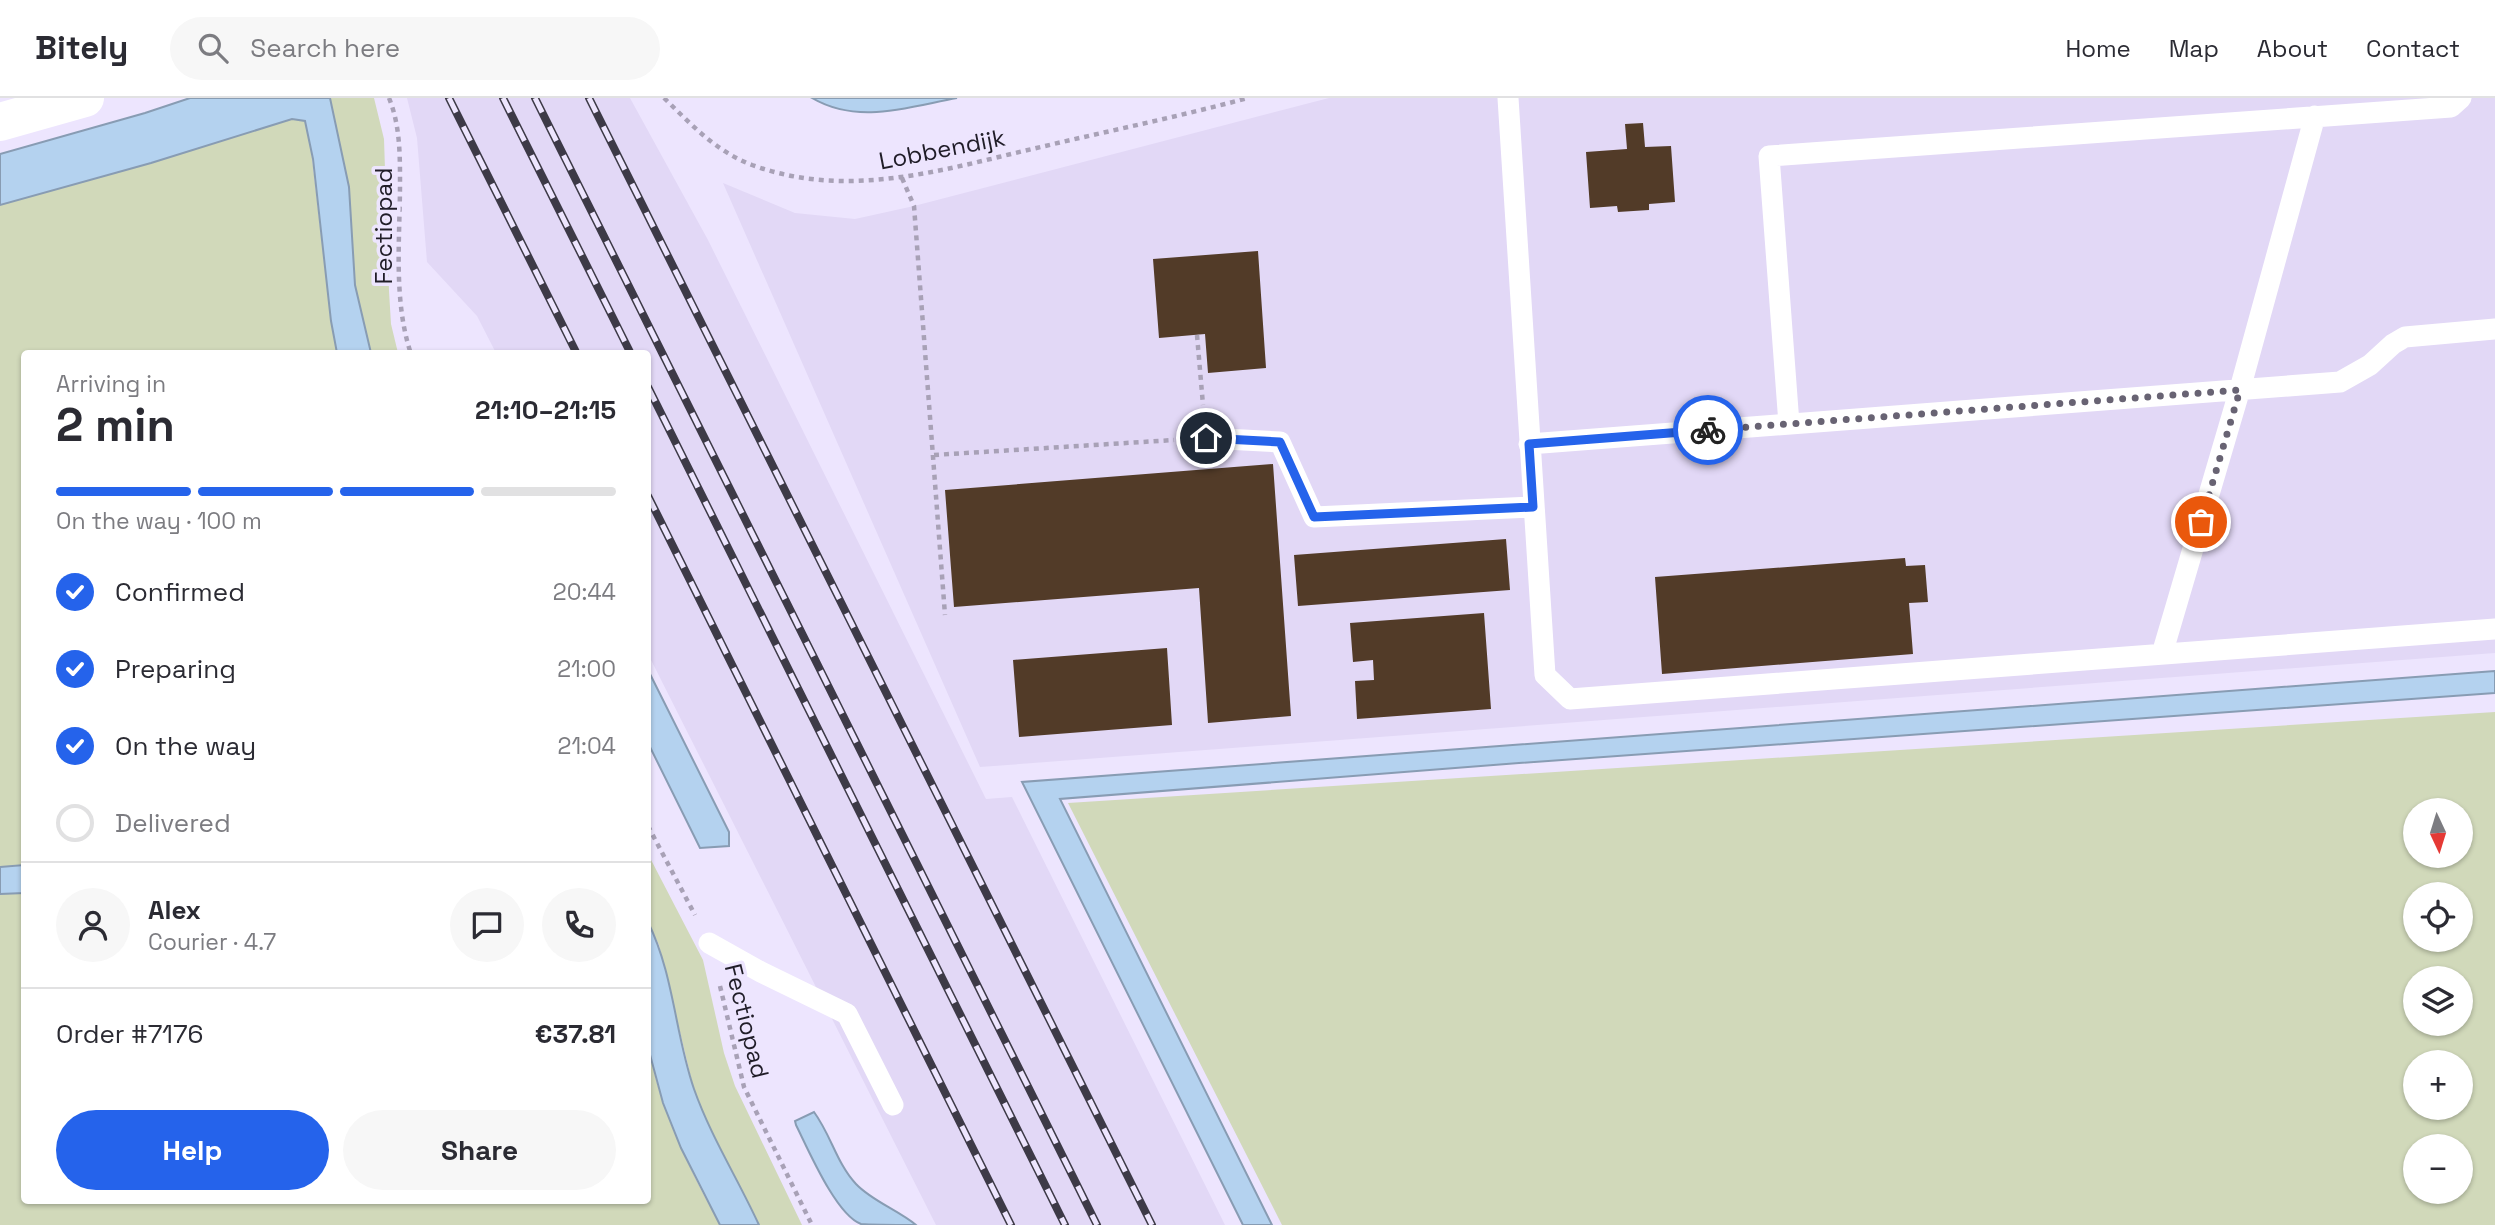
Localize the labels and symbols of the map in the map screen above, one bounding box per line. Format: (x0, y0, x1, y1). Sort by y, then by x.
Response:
street label: Lobbendijk (876, 122, 1008, 176)
street label: Fectiopad (368, 167, 399, 285)
courier (1673, 395, 1743, 465)
pin (1176, 408, 1236, 468)
pin (2171, 492, 2231, 552)
north arrow (2403, 798, 2473, 868)
street label: Fectiopad (718, 960, 776, 1082)

